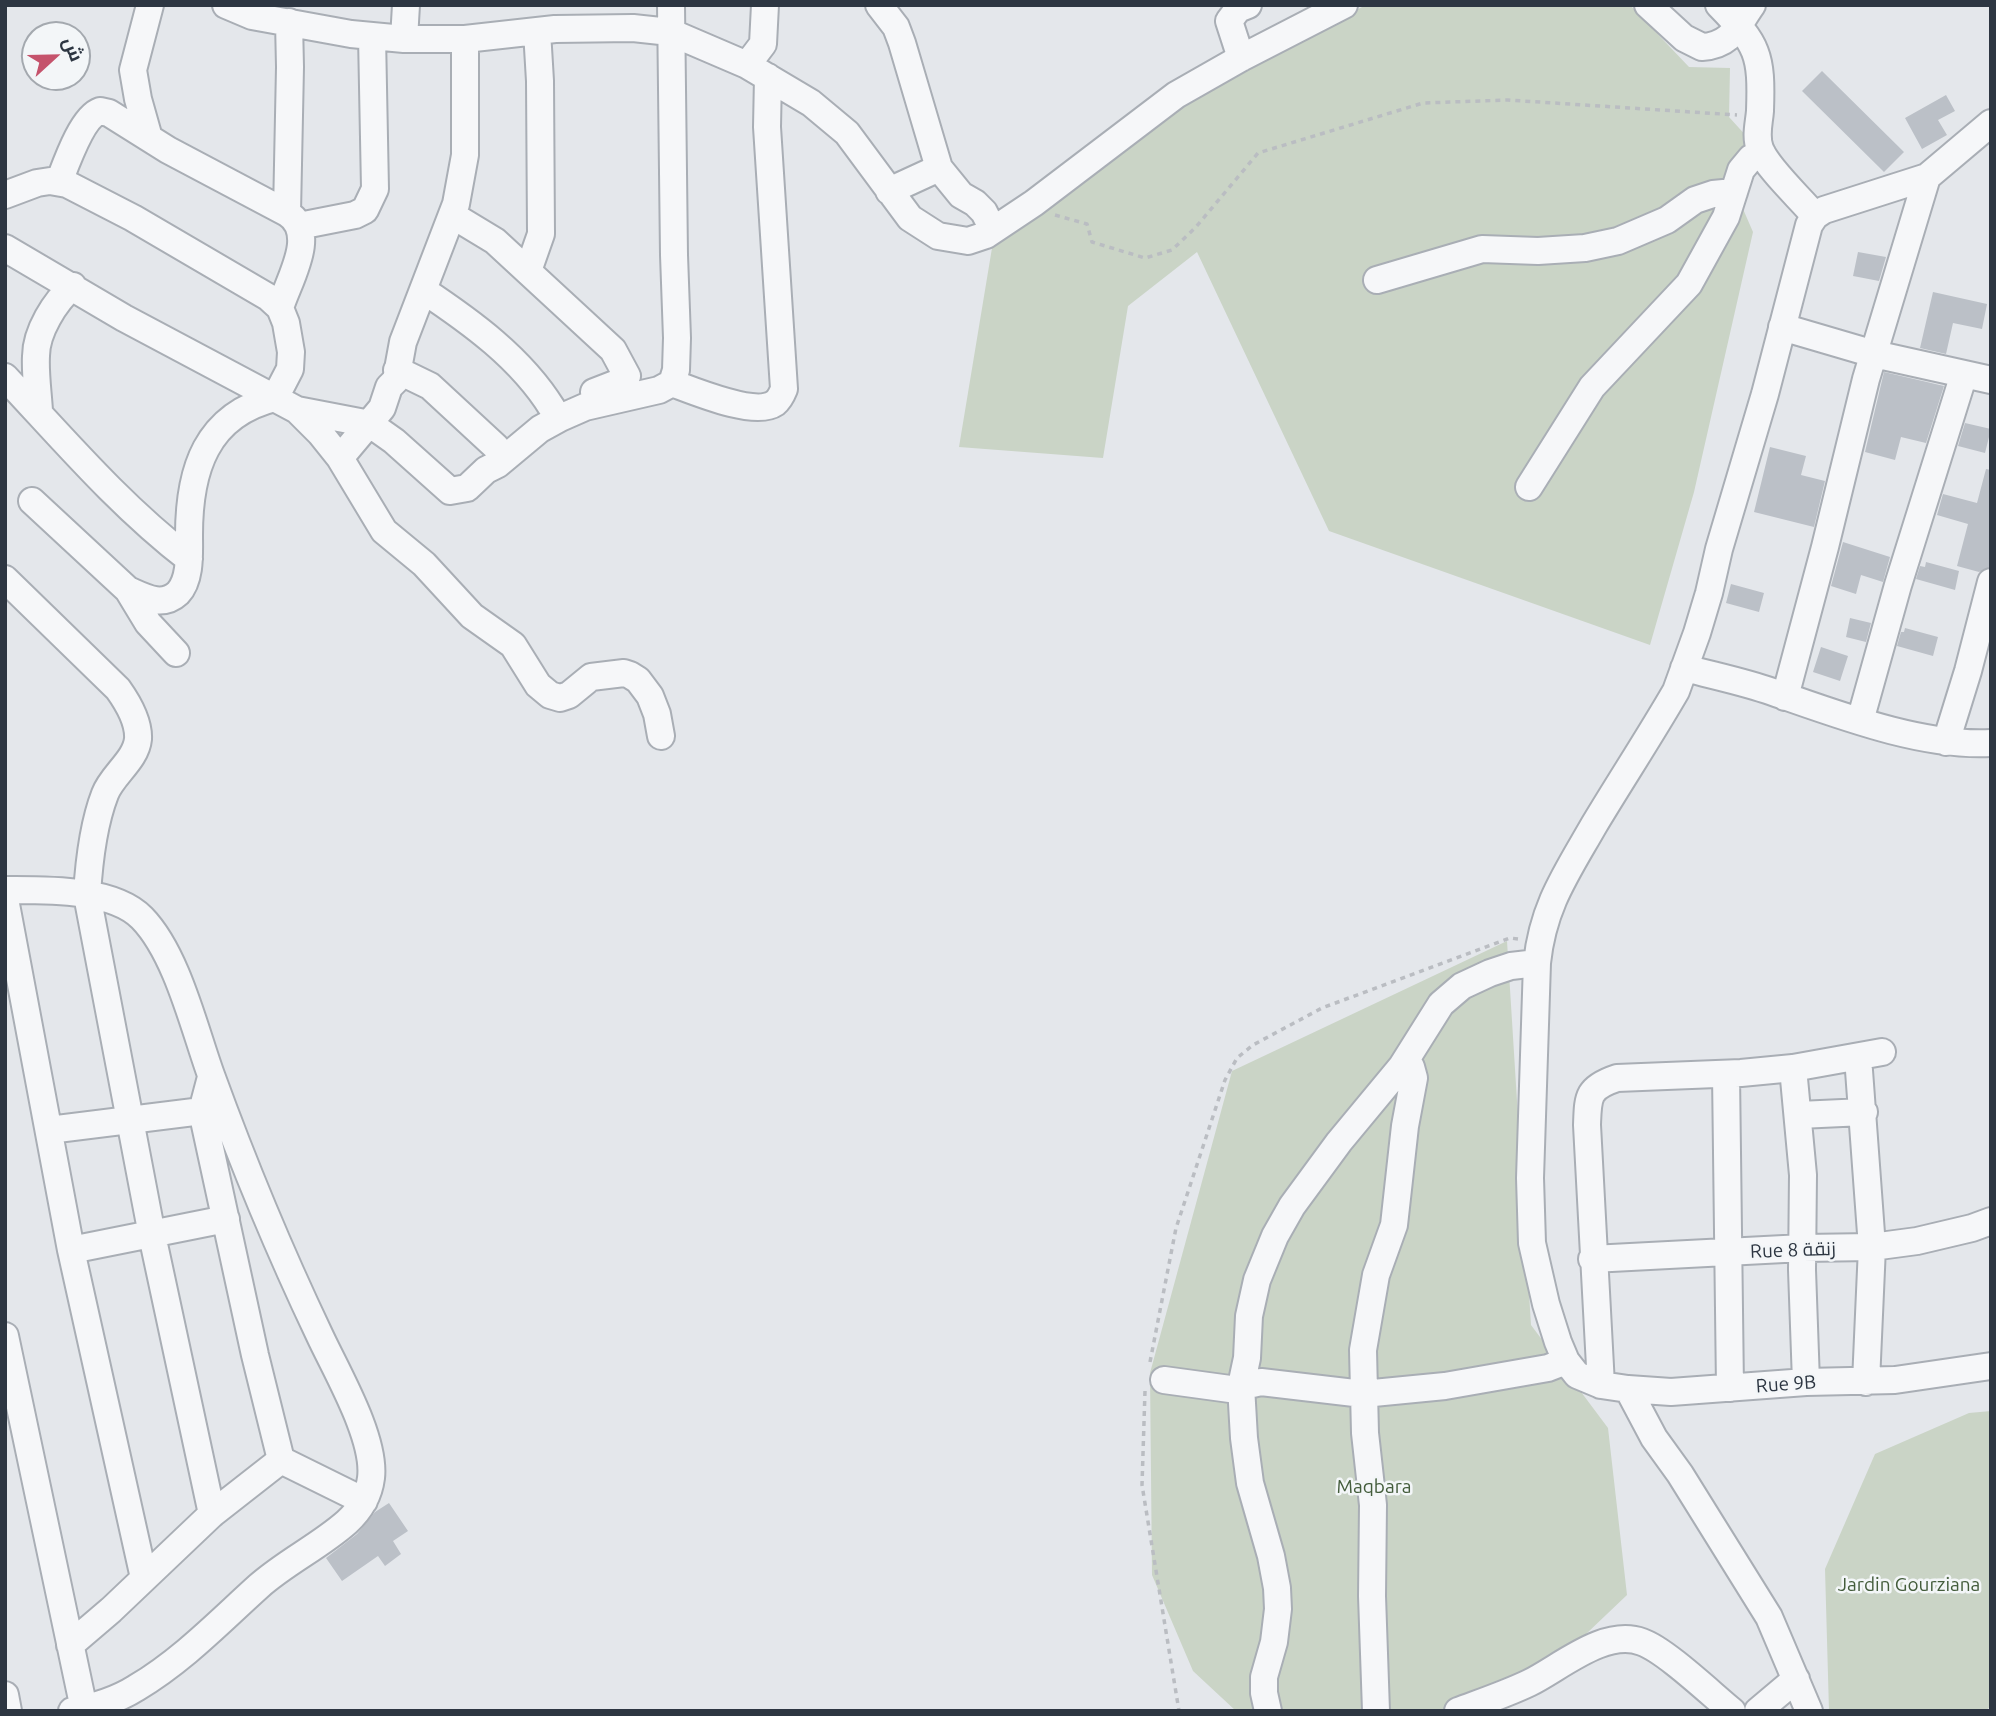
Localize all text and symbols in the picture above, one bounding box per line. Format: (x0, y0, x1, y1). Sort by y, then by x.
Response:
north arrow (21, 21, 91, 91)
text: ش (59, 33, 88, 64)
street label: Rue 8 زنقة (1750, 1237, 1836, 1263)
street label: Rue 9B (1755, 1371, 1817, 1397)
park label: Maqbara (1336, 1476, 1412, 1498)
park label: Jardin Gourziana (1838, 1574, 1980, 1596)

